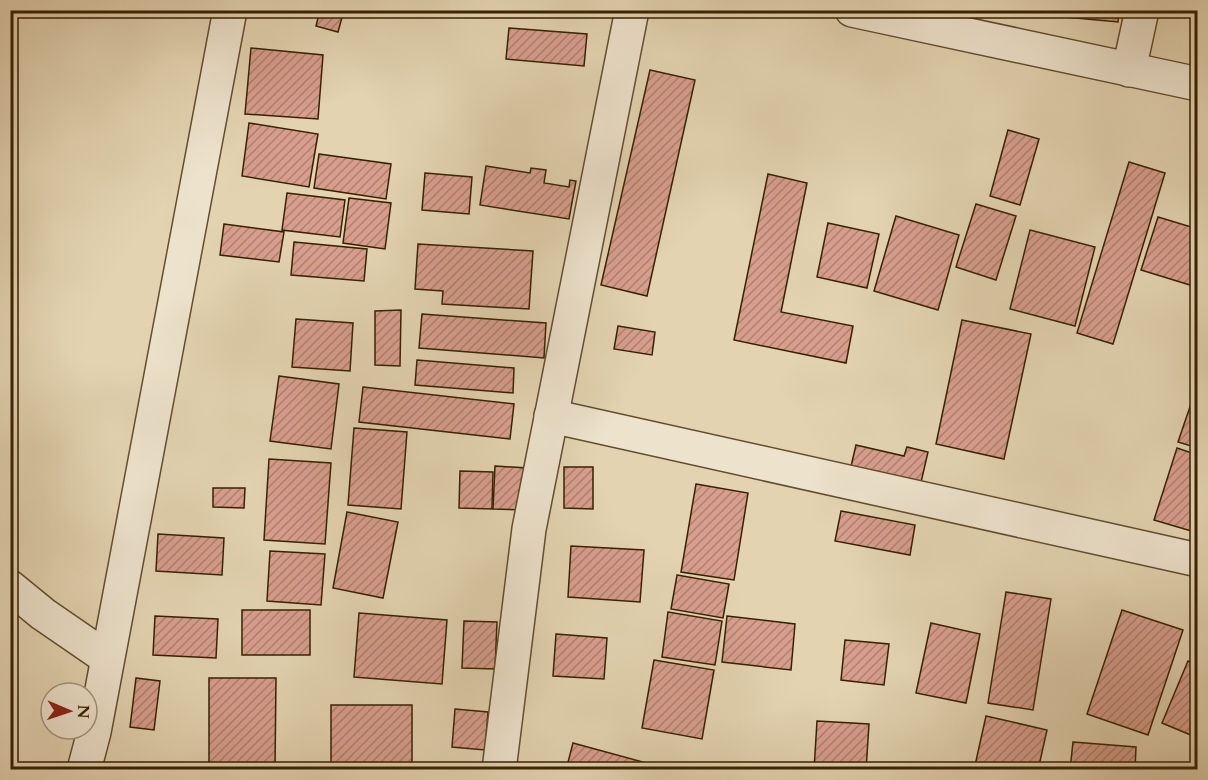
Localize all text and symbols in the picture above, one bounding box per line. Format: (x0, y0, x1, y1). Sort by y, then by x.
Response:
north arrow (39, 681, 99, 741)
text: N (72, 704, 94, 719)

